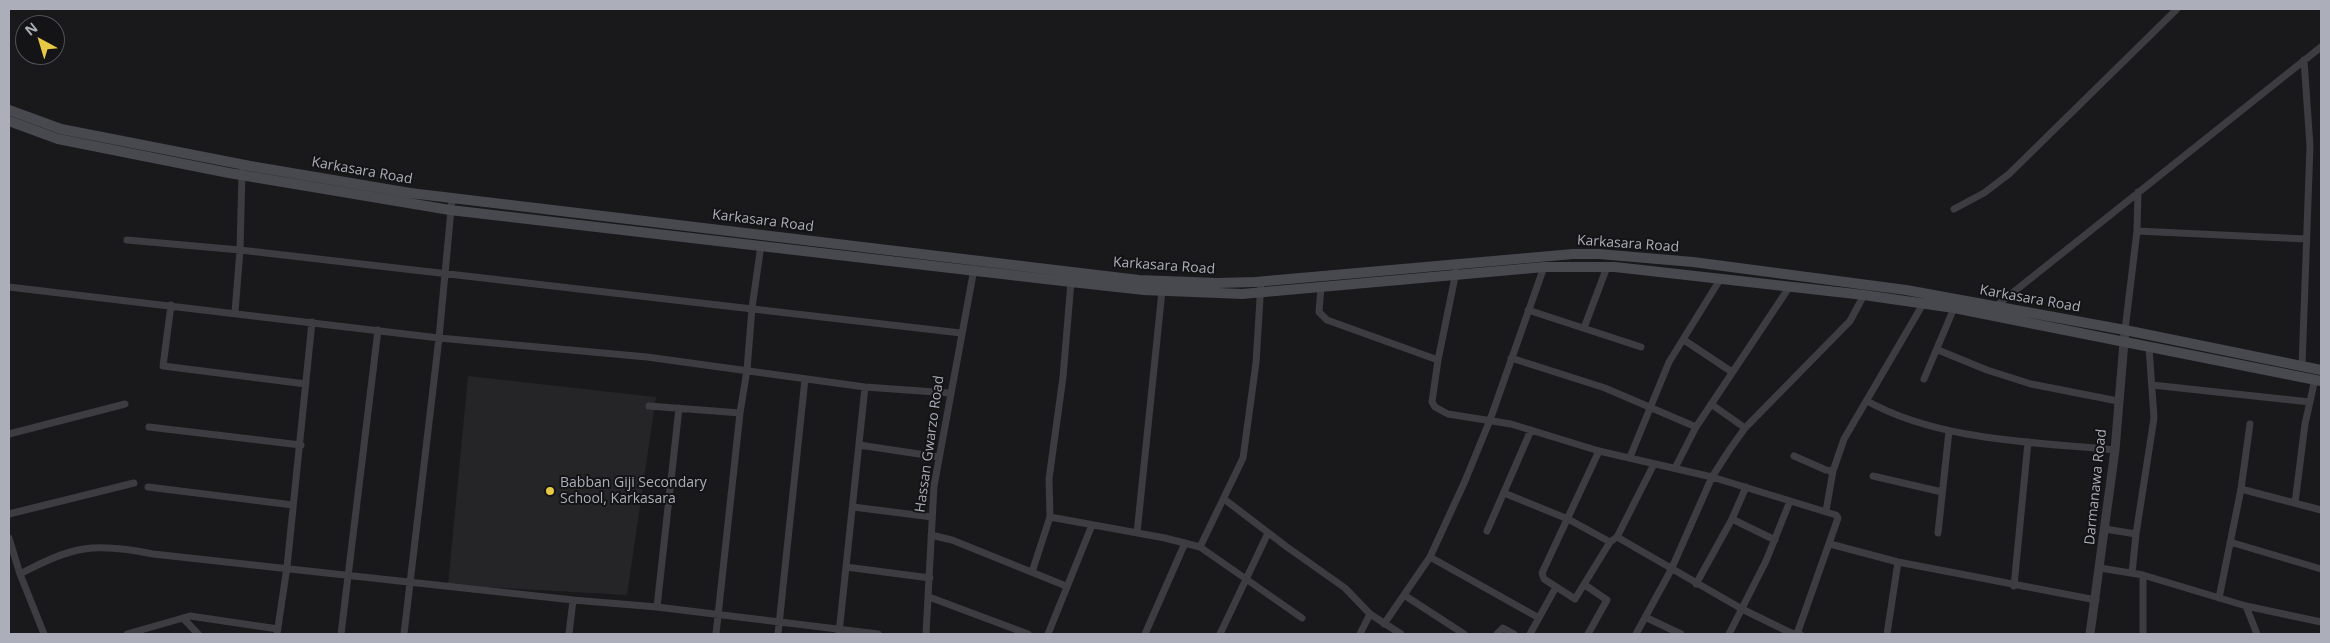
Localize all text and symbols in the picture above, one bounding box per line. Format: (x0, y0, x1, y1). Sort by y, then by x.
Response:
north arrow (15, 15, 65, 65)
text: N (20, 18, 41, 40)
street label: Karkasara Road (310, 154, 414, 188)
street label: Karkasara Road (711, 206, 815, 236)
street label: Karkasara Road (1576, 232, 1680, 256)
street label: Karkasara Road (1112, 254, 1216, 278)
street label: Karkasara Road (1978, 282, 2082, 316)
street label: Hassan Gwarzo Road (912, 375, 948, 513)
street label: Darmanawa Road (2082, 428, 2110, 546)
place label: Babban Giji Secondary School, Karkasara (560, 475, 707, 508)
marker: Babban Giji Secondary School, Karkasara (544, 485, 556, 497)

